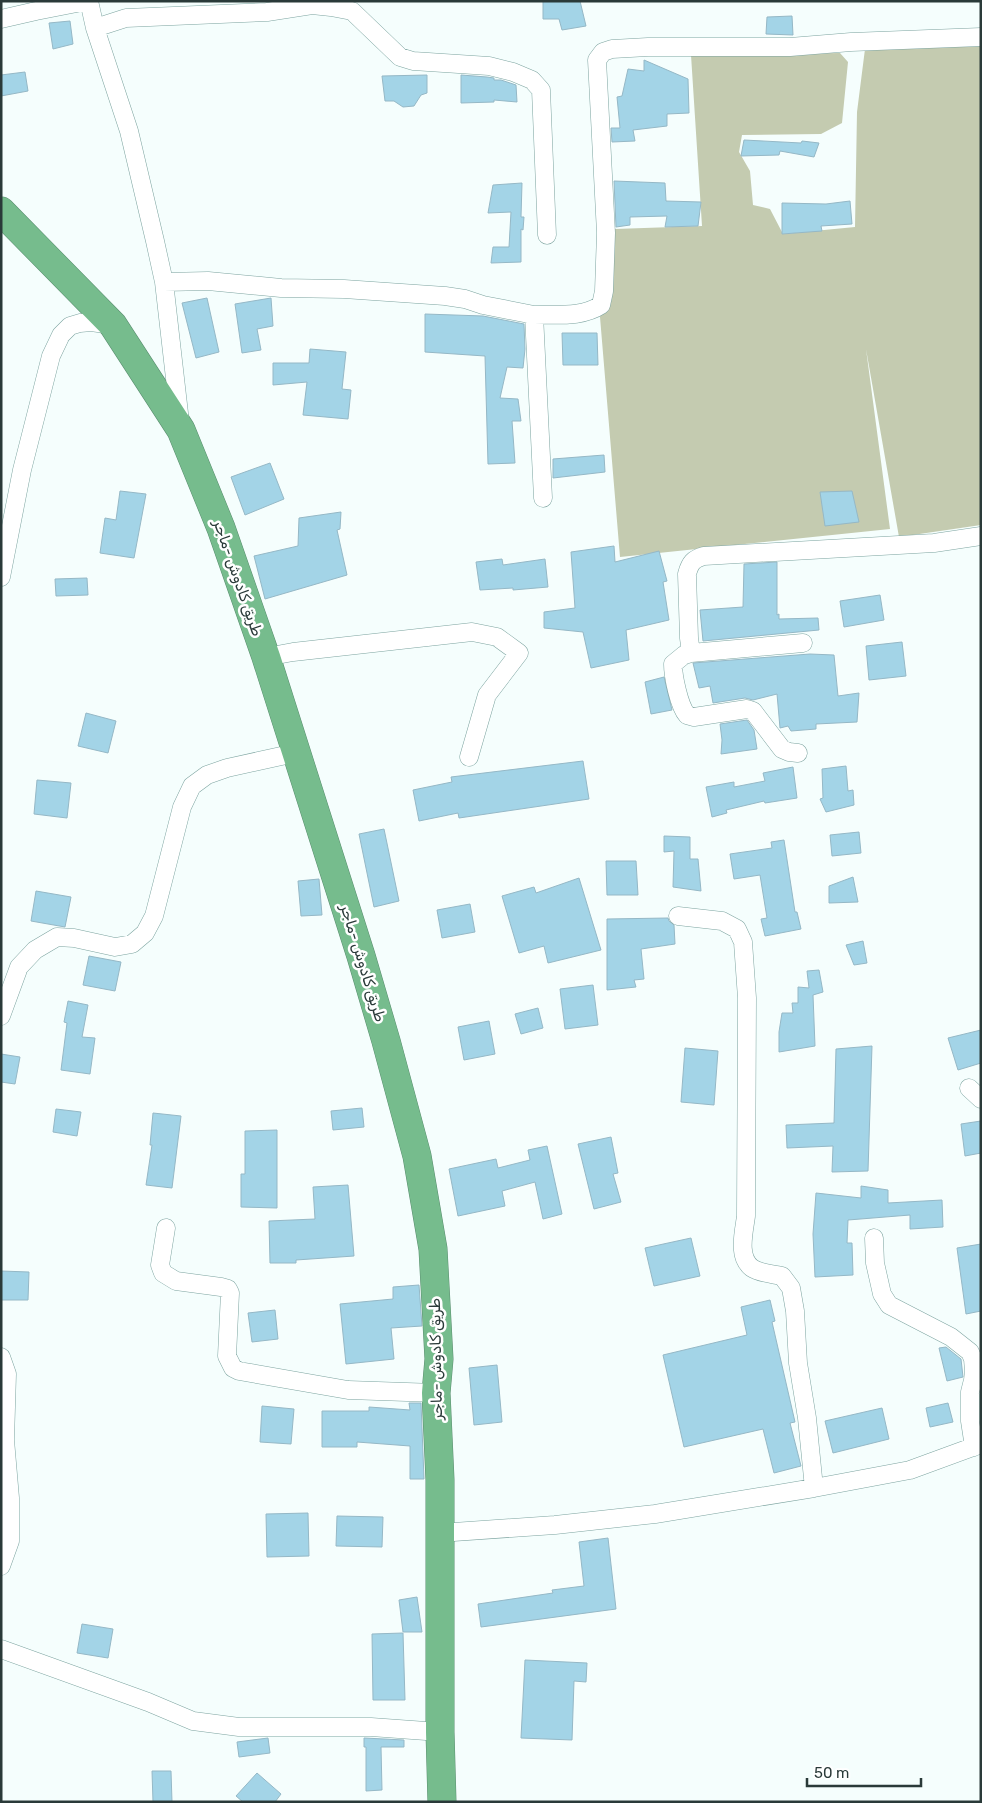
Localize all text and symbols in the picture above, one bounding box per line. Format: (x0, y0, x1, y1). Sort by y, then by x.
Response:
street label: طريق كادوش -ماجر (208, 516, 266, 639)
street label: طريق كادوش -ماجر (335, 901, 389, 1024)
street label: طريق كادوش -ماجر (426, 1298, 447, 1421)
scale bar (807, 1756, 921, 1788)
text: 50 m (814, 1764, 849, 1782)

